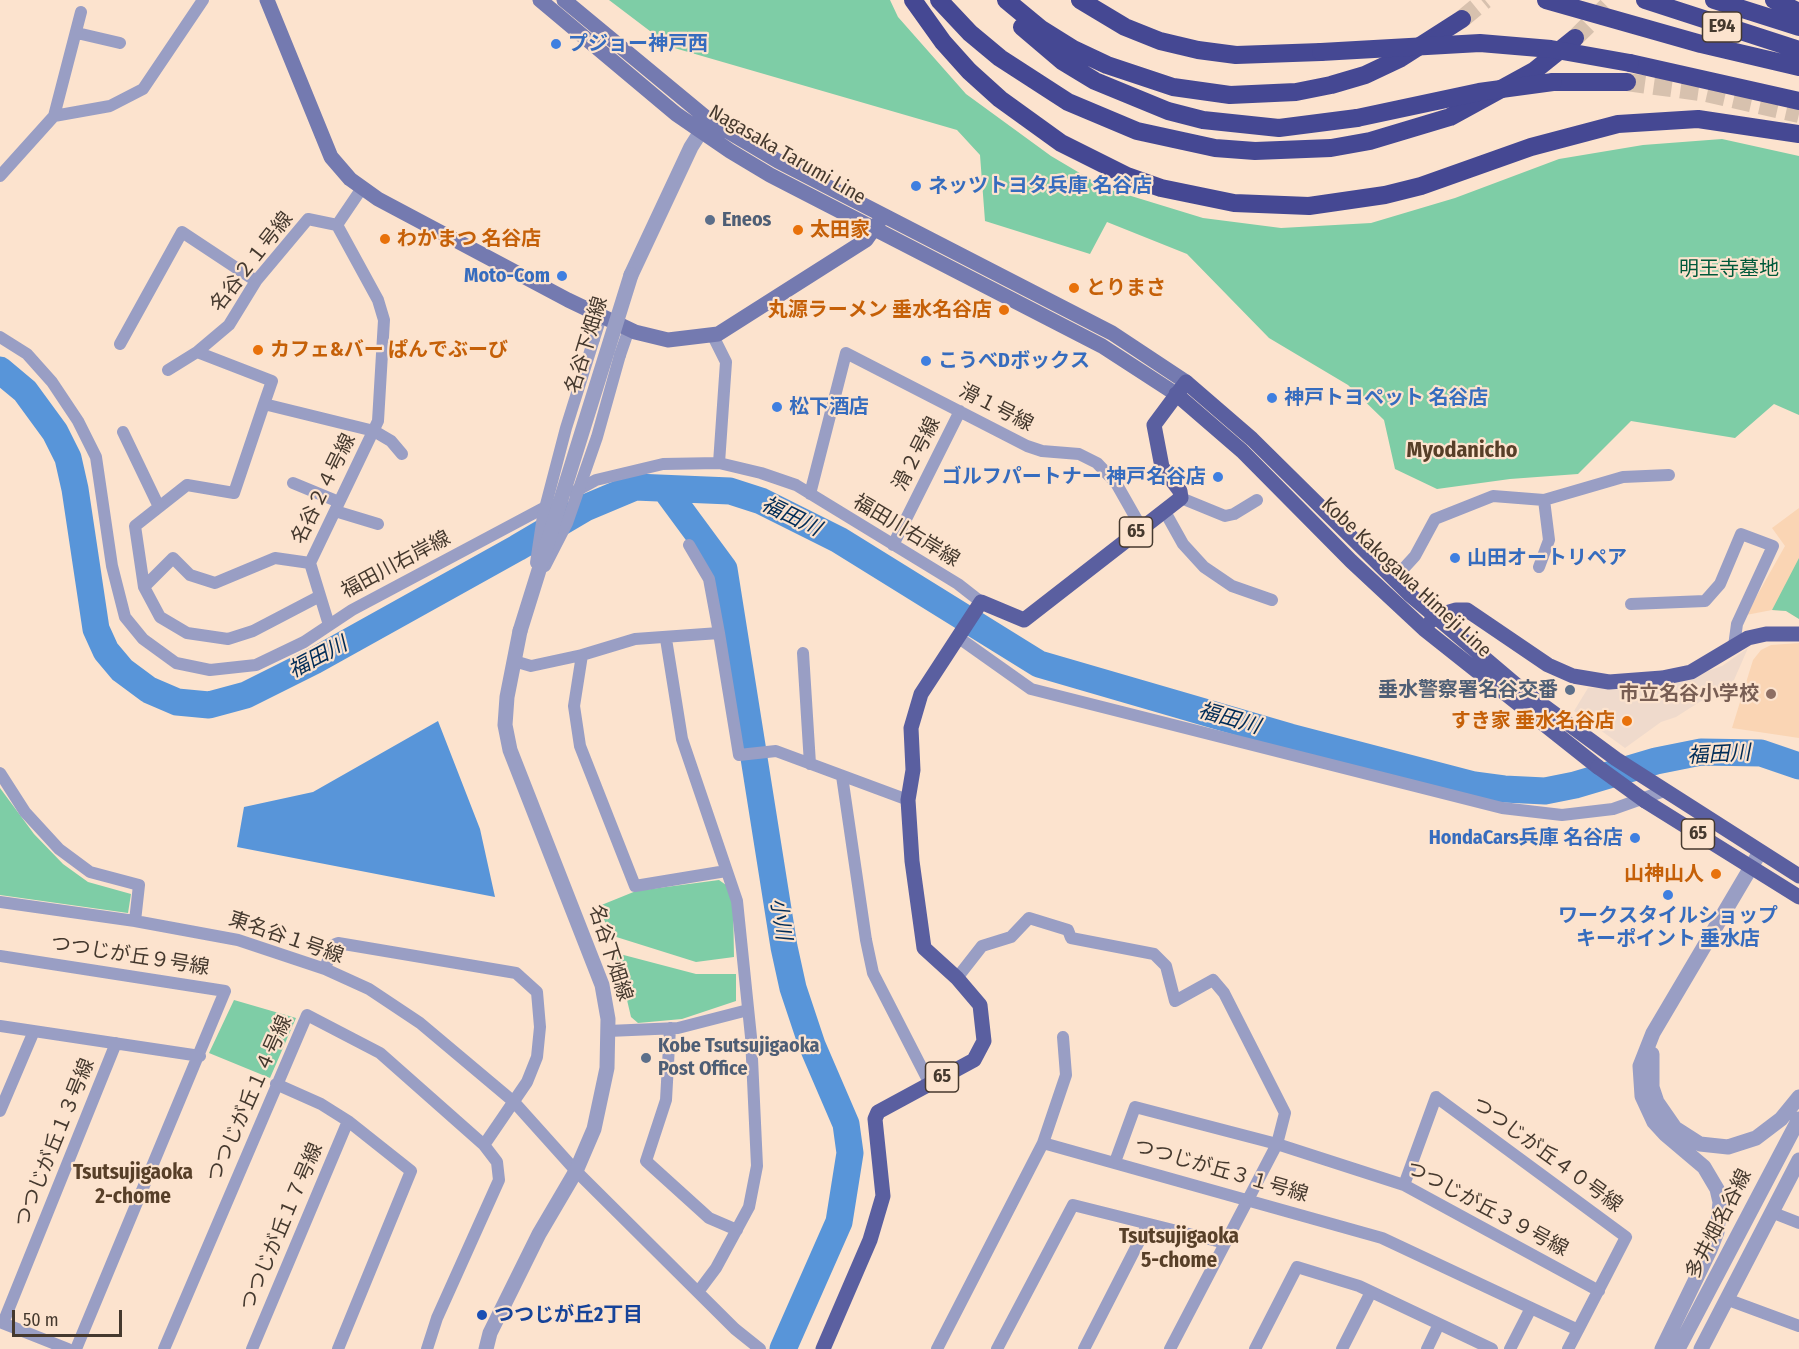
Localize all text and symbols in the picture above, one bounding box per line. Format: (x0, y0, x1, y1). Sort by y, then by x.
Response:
road number: E94 (1702, 12, 1742, 42)
place label: プジョー神戸西 (568, 32, 708, 56)
marker: プジョー神戸西 (549, 37, 563, 51)
street label: Nagasaka Tarumi Line (704, 100, 870, 210)
place label: ネッツトヨタ兵庫 名谷店 (928, 174, 1152, 198)
marker: ネッツトヨタ兵庫 名谷店 (909, 179, 923, 193)
street label: 名谷２１号線 (206, 207, 298, 317)
place label: Eneos (722, 208, 771, 232)
marker: Eneos (703, 213, 717, 227)
place label: 太田家 (810, 218, 870, 242)
marker: 太田家 (791, 223, 805, 237)
place label: わかまつ 名谷店 (397, 227, 541, 251)
marker: わかまつ 名谷店 (378, 232, 392, 246)
park label: 明王寺墓地 (1679, 257, 1779, 281)
place label: Moto-Com (464, 264, 550, 288)
marker: Moto-Com (555, 269, 569, 283)
place label: とりまさ (1086, 276, 1166, 300)
marker: とりまさ (1067, 281, 1081, 295)
street label: 名谷下畑線 (561, 294, 613, 396)
place label: 丸源ラーメン 垂水名谷店 (768, 298, 992, 322)
marker: 丸源ラーメン 垂水名谷店 (997, 303, 1011, 317)
place label: カフェ&バー ぱんでぶーび (270, 338, 508, 362)
marker: カフェ&バー ぱんでぶーび (251, 343, 265, 357)
place label: こうべDボックス (938, 349, 1090, 373)
marker: こうべDボックス (919, 354, 933, 368)
street label: 滑１号線 (955, 379, 1037, 437)
place label: 神戸トヨペット 名谷店 (1284, 386, 1488, 410)
marker: 神戸トヨペット 名谷店 (1265, 391, 1279, 405)
place label: 松下酒店 (789, 395, 869, 419)
marker: 松下酒店 (770, 400, 784, 414)
street label: 滑２号線 (888, 413, 946, 495)
street label: 名谷２４号線 (287, 430, 361, 548)
district label: Myodanicho (1407, 438, 1517, 464)
place label: ゴルフパートナー 神戸名谷店 (942, 465, 1206, 489)
marker: ゴルフパートナー 神戸名谷店 (1211, 470, 1225, 484)
street label: 福田川右岸線 (848, 490, 964, 572)
water label: 福田川 (757, 492, 825, 542)
street label: Kobe Kakogawa Himeji Line (1316, 493, 1496, 663)
road number: 65 (1120, 517, 1152, 547)
street label: 福田川右岸線 (337, 526, 455, 604)
place label: 山田オートリペア (1467, 546, 1627, 570)
marker: 山田オートリペア (1448, 551, 1462, 565)
water label: 福田川 (284, 632, 352, 684)
place label: 垂水警察署名谷交番 (1378, 678, 1558, 702)
place label: 市立名谷小学校 (1619, 682, 1759, 706)
marker: 垂水警察署名谷交番 (1563, 683, 1577, 697)
marker: 市立名谷小学校 (1764, 687, 1778, 701)
water label: 福田川 (1195, 698, 1263, 740)
place label: すき家 垂水名谷店 (1451, 709, 1615, 733)
marker: すき家 垂水名谷店 (1620, 714, 1634, 728)
water label: 福田川 (1687, 741, 1751, 769)
road number: 65 (1682, 819, 1714, 849)
place label: HondaCars兵庫 名谷店 (1429, 826, 1623, 850)
marker: HondaCars兵庫 名谷店 (1628, 831, 1642, 845)
place label: 山神山人 (1624, 862, 1704, 886)
marker: 山神山人 (1709, 867, 1723, 881)
marker: ワークスタイルショップ キーポイント 垂水店 (1661, 888, 1675, 902)
water label: 小川 (764, 896, 796, 942)
street label: 名谷下畑線 (583, 902, 637, 1004)
place label: ワークスタイルショップ キーポイント 垂水店 (1558, 904, 1778, 951)
street label: 東名谷１号線 (225, 907, 347, 969)
street label: つつじが丘９号線 (49, 932, 211, 980)
street label: つつじが丘１４号線 (202, 1012, 298, 1186)
place label: Kobe Tsutsujigaoka Post Office (658, 1034, 819, 1081)
marker: Kobe Tsutsujigaoka Post Office (639, 1051, 653, 1065)
street label: つつじが丘１３号線 (10, 1055, 100, 1231)
road number: 65 (926, 1062, 958, 1092)
street label: つつじが丘４０号線 (1467, 1092, 1627, 1218)
street label: つつじが丘３１号線 (1131, 1135, 1311, 1207)
street label: つつじが丘１７号線 (236, 1139, 328, 1315)
street label: つつじが丘３９号線 (1402, 1156, 1572, 1262)
district label: Tsutsujigaoka 2-chome (73, 1160, 193, 1210)
street label: 多井畑名谷線 (1681, 1165, 1757, 1283)
district label: Tsutsujigaoka 5-chome (1119, 1224, 1239, 1274)
scale bar (15, 1298, 124, 1336)
place label: つつじが丘2丁目 (494, 1303, 643, 1327)
marker: つつじが丘2丁目 (475, 1308, 489, 1322)
text: 50 m (23, 1309, 59, 1331)

